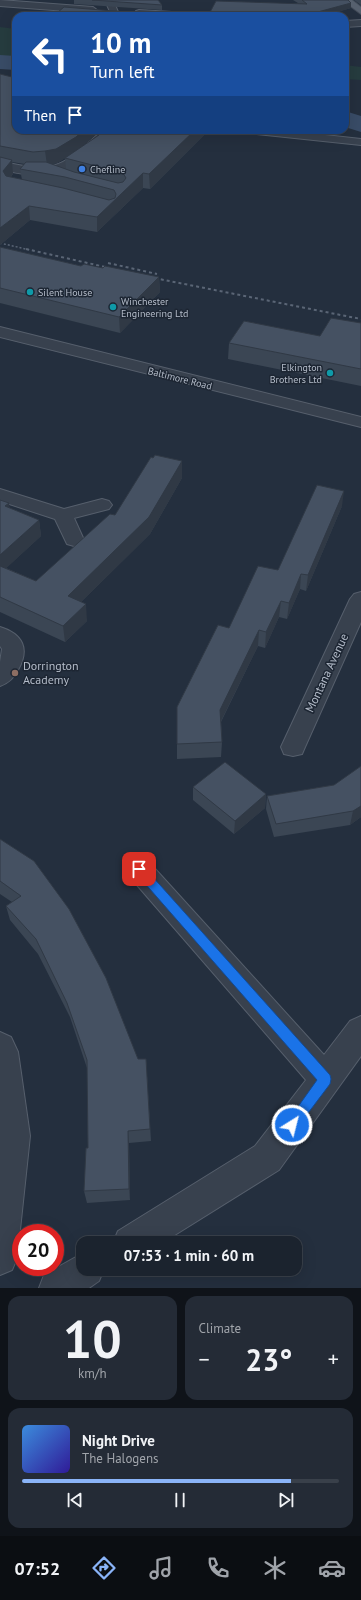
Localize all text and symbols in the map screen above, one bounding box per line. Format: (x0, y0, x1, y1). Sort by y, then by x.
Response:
text: 10 m (90, 24, 151, 61)
icon: left (24, 28, 76, 80)
text: Turn left (90, 60, 155, 83)
icon: arrive (64, 104, 86, 126)
text: Then (24, 106, 56, 125)
place label: Chefline (90, 163, 125, 176)
marker: Chefline (77, 164, 87, 174)
place label: Silent House (38, 286, 92, 299)
marker: Silent House (25, 287, 35, 297)
place label: Winchester Engineering Ltd (121, 295, 188, 320)
marker: Winchester Engineering Ltd (108, 302, 118, 312)
place label: Elkington Brothers Ltd (270, 361, 322, 386)
street label: Baltimore Road (146, 364, 213, 393)
marker: Elkington Brothers Ltd (325, 368, 335, 378)
street label: Montana Avenue (302, 631, 351, 715)
place label: Dorrington Academy (23, 658, 79, 687)
marker: Dorrington Academy (10, 668, 20, 678)
pin (122, 852, 156, 886)
icon: arrive (128, 858, 150, 880)
position arrow (271, 1104, 313, 1146)
speed limit sign: 20 (12, 1224, 64, 1276)
text: 07:53 · 1 min · 60 m (124, 1246, 254, 1265)
text: 10 (63, 1305, 122, 1372)
text: Climate (199, 1320, 241, 1337)
text: 23° (245, 1340, 292, 1379)
text: − (199, 1345, 210, 1373)
text: + (328, 1345, 339, 1373)
text: km/h (78, 1365, 107, 1382)
text: Night Drive (82, 1431, 155, 1450)
text: The Halogens (82, 1450, 159, 1467)
icon: previous (64, 1489, 86, 1511)
icon: pause (169, 1489, 191, 1511)
icon: next (275, 1489, 297, 1511)
icon: directions (90, 1554, 118, 1582)
icon: music (147, 1554, 175, 1582)
icon: phone (204, 1554, 232, 1582)
icon: climate (261, 1554, 289, 1582)
icon: car (318, 1554, 346, 1582)
text: 07:52 (15, 1557, 60, 1580)

